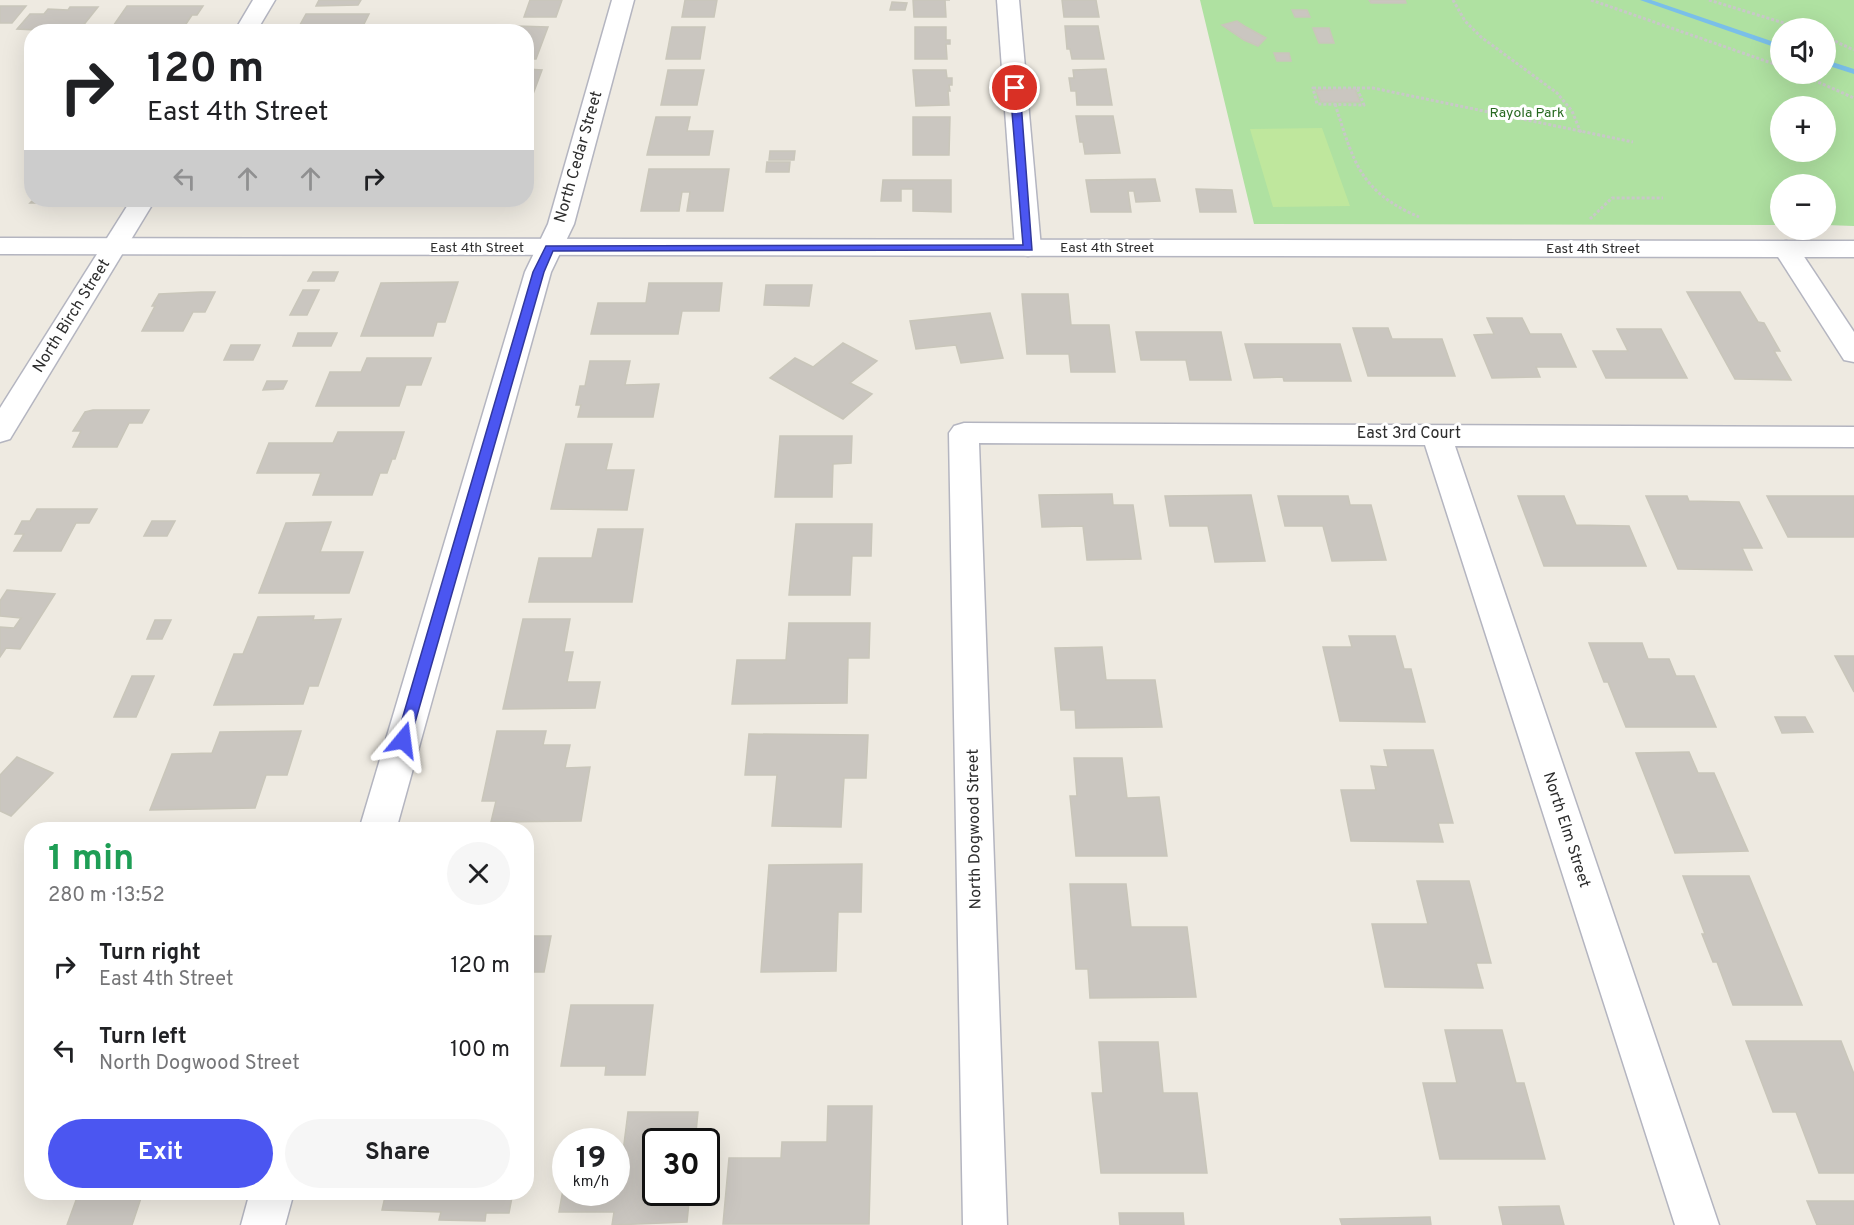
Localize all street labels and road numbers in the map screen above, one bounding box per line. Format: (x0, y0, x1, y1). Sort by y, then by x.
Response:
street label: North Cedar Street (551, 89, 607, 225)
street label: East 4th Street (430, 240, 524, 257)
street label: East 4th Street (1060, 240, 1154, 257)
street label: East 4th Street (1546, 241, 1640, 258)
street label: North Birch Street (29, 255, 115, 377)
street label: East 3rd Court (1357, 424, 1461, 444)
street label: North Dogwood Street (964, 749, 986, 909)
street label: North Elm Street (1538, 770, 1594, 890)

